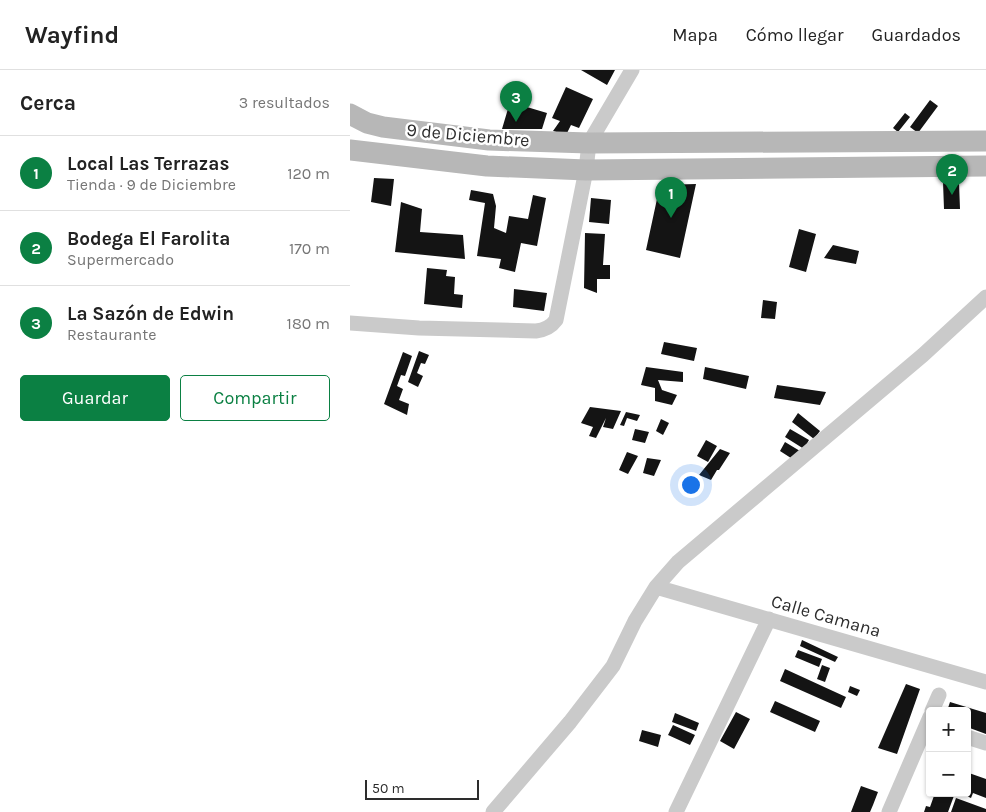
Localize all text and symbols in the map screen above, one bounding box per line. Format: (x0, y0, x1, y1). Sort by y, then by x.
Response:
text: Wayfind (25, 21, 119, 49)
text: Mapa (672, 24, 718, 46)
text: Cómo llegar (746, 24, 844, 46)
text: Guardados (872, 24, 961, 46)
pin: 3 (500, 81, 532, 122)
text: Cerca (20, 91, 76, 115)
text: 3 resultados (239, 93, 330, 112)
street label: 9 de Diciembre (406, 119, 530, 151)
text: Local Las Terrazas (67, 153, 229, 175)
pin: 2 (936, 154, 968, 195)
text: 1 (33, 164, 39, 183)
text: 120 m (287, 164, 330, 183)
text: Tienda · 9 de Diciembre (67, 175, 236, 194)
pin: 1 (655, 177, 687, 218)
text: Bodega El Farolita (67, 228, 230, 250)
text: 2 (31, 239, 41, 258)
text: 170 m (289, 239, 330, 258)
text: Supermercado (67, 250, 174, 269)
text: La Sazón de Edwin (67, 303, 234, 325)
text: 3 (31, 314, 41, 333)
text: 180 m (287, 314, 330, 333)
text: Restaurante (67, 325, 156, 344)
button: Guardar (20, 375, 170, 421)
button: Compartir (180, 375, 330, 421)
your location (678, 472, 704, 498)
street label: Calle Camana (769, 590, 883, 642)
map controls (926, 707, 971, 797)
button: + (926, 707, 971, 752)
button: − (926, 752, 971, 797)
scale bar (365, 777, 479, 800)
text: 50 m (372, 780, 405, 797)

